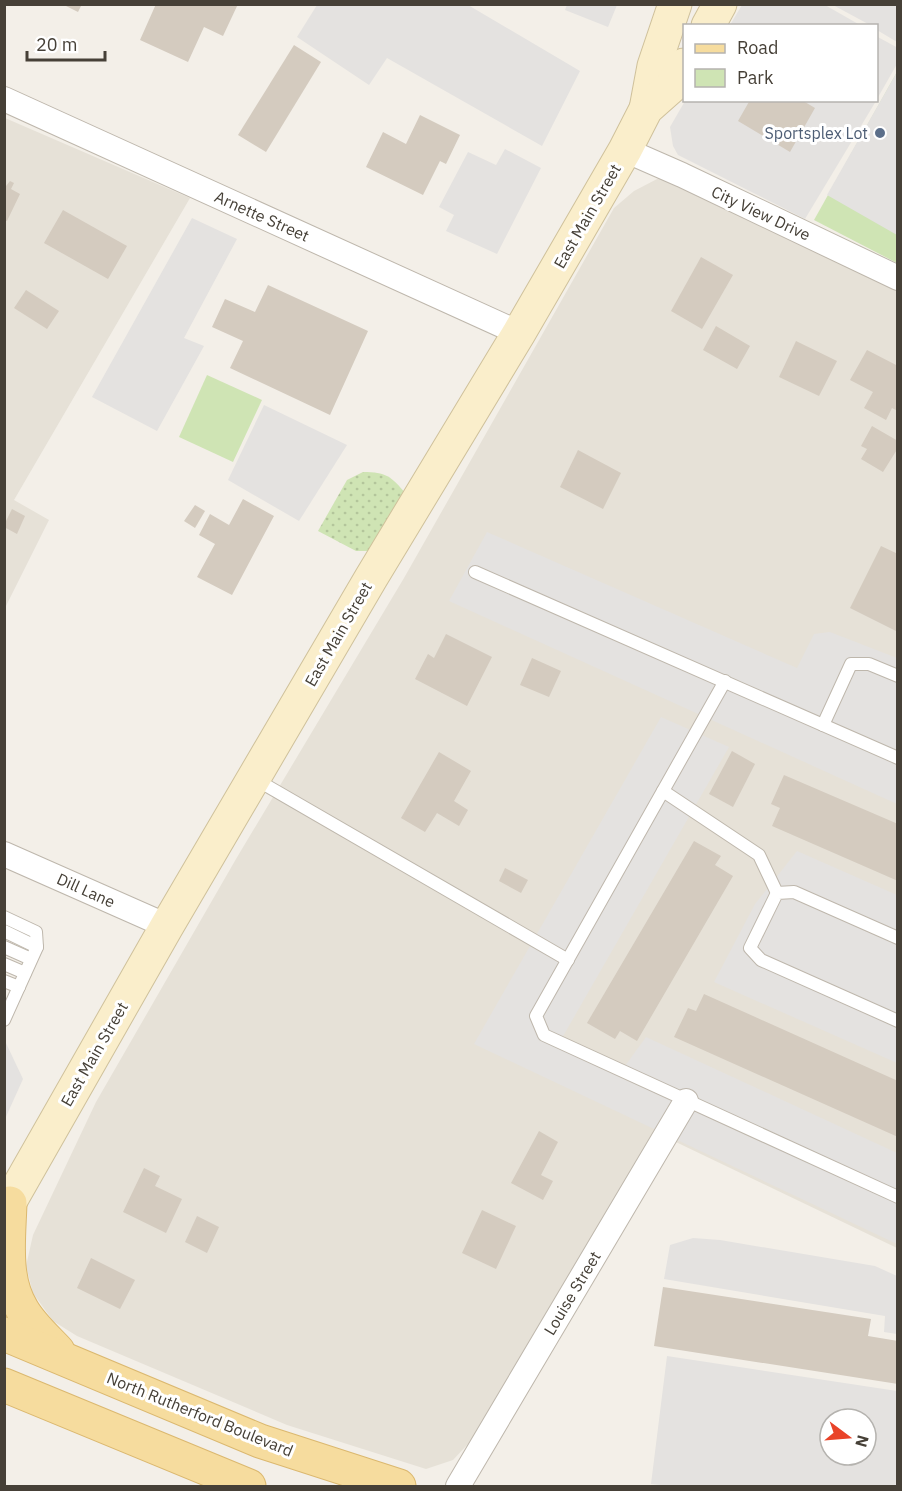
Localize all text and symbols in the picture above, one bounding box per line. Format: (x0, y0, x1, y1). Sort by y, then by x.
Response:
scale bar (27, 24, 105, 62)
legend (683, 24, 878, 102)
text: 20 m (36, 33, 78, 56)
text: Road (737, 36, 778, 59)
text: Park (737, 66, 774, 89)
place label: Sportsplex Lot (765, 123, 868, 143)
marker: Sportsplex Lot (873, 126, 887, 140)
street label: East Main Street (549, 160, 625, 272)
street label: City View Drive (708, 181, 814, 245)
street label: Arnette Street (212, 186, 312, 246)
street label: East Main Street (300, 578, 376, 690)
street label: Dill Lane (54, 868, 118, 912)
street label: East Main Street (56, 998, 132, 1110)
street label: Louise Street (539, 1247, 605, 1339)
street label: North Rutherford Boulevard (104, 1367, 296, 1461)
north arrow (818, 1407, 878, 1467)
text: N (851, 1433, 874, 1449)

